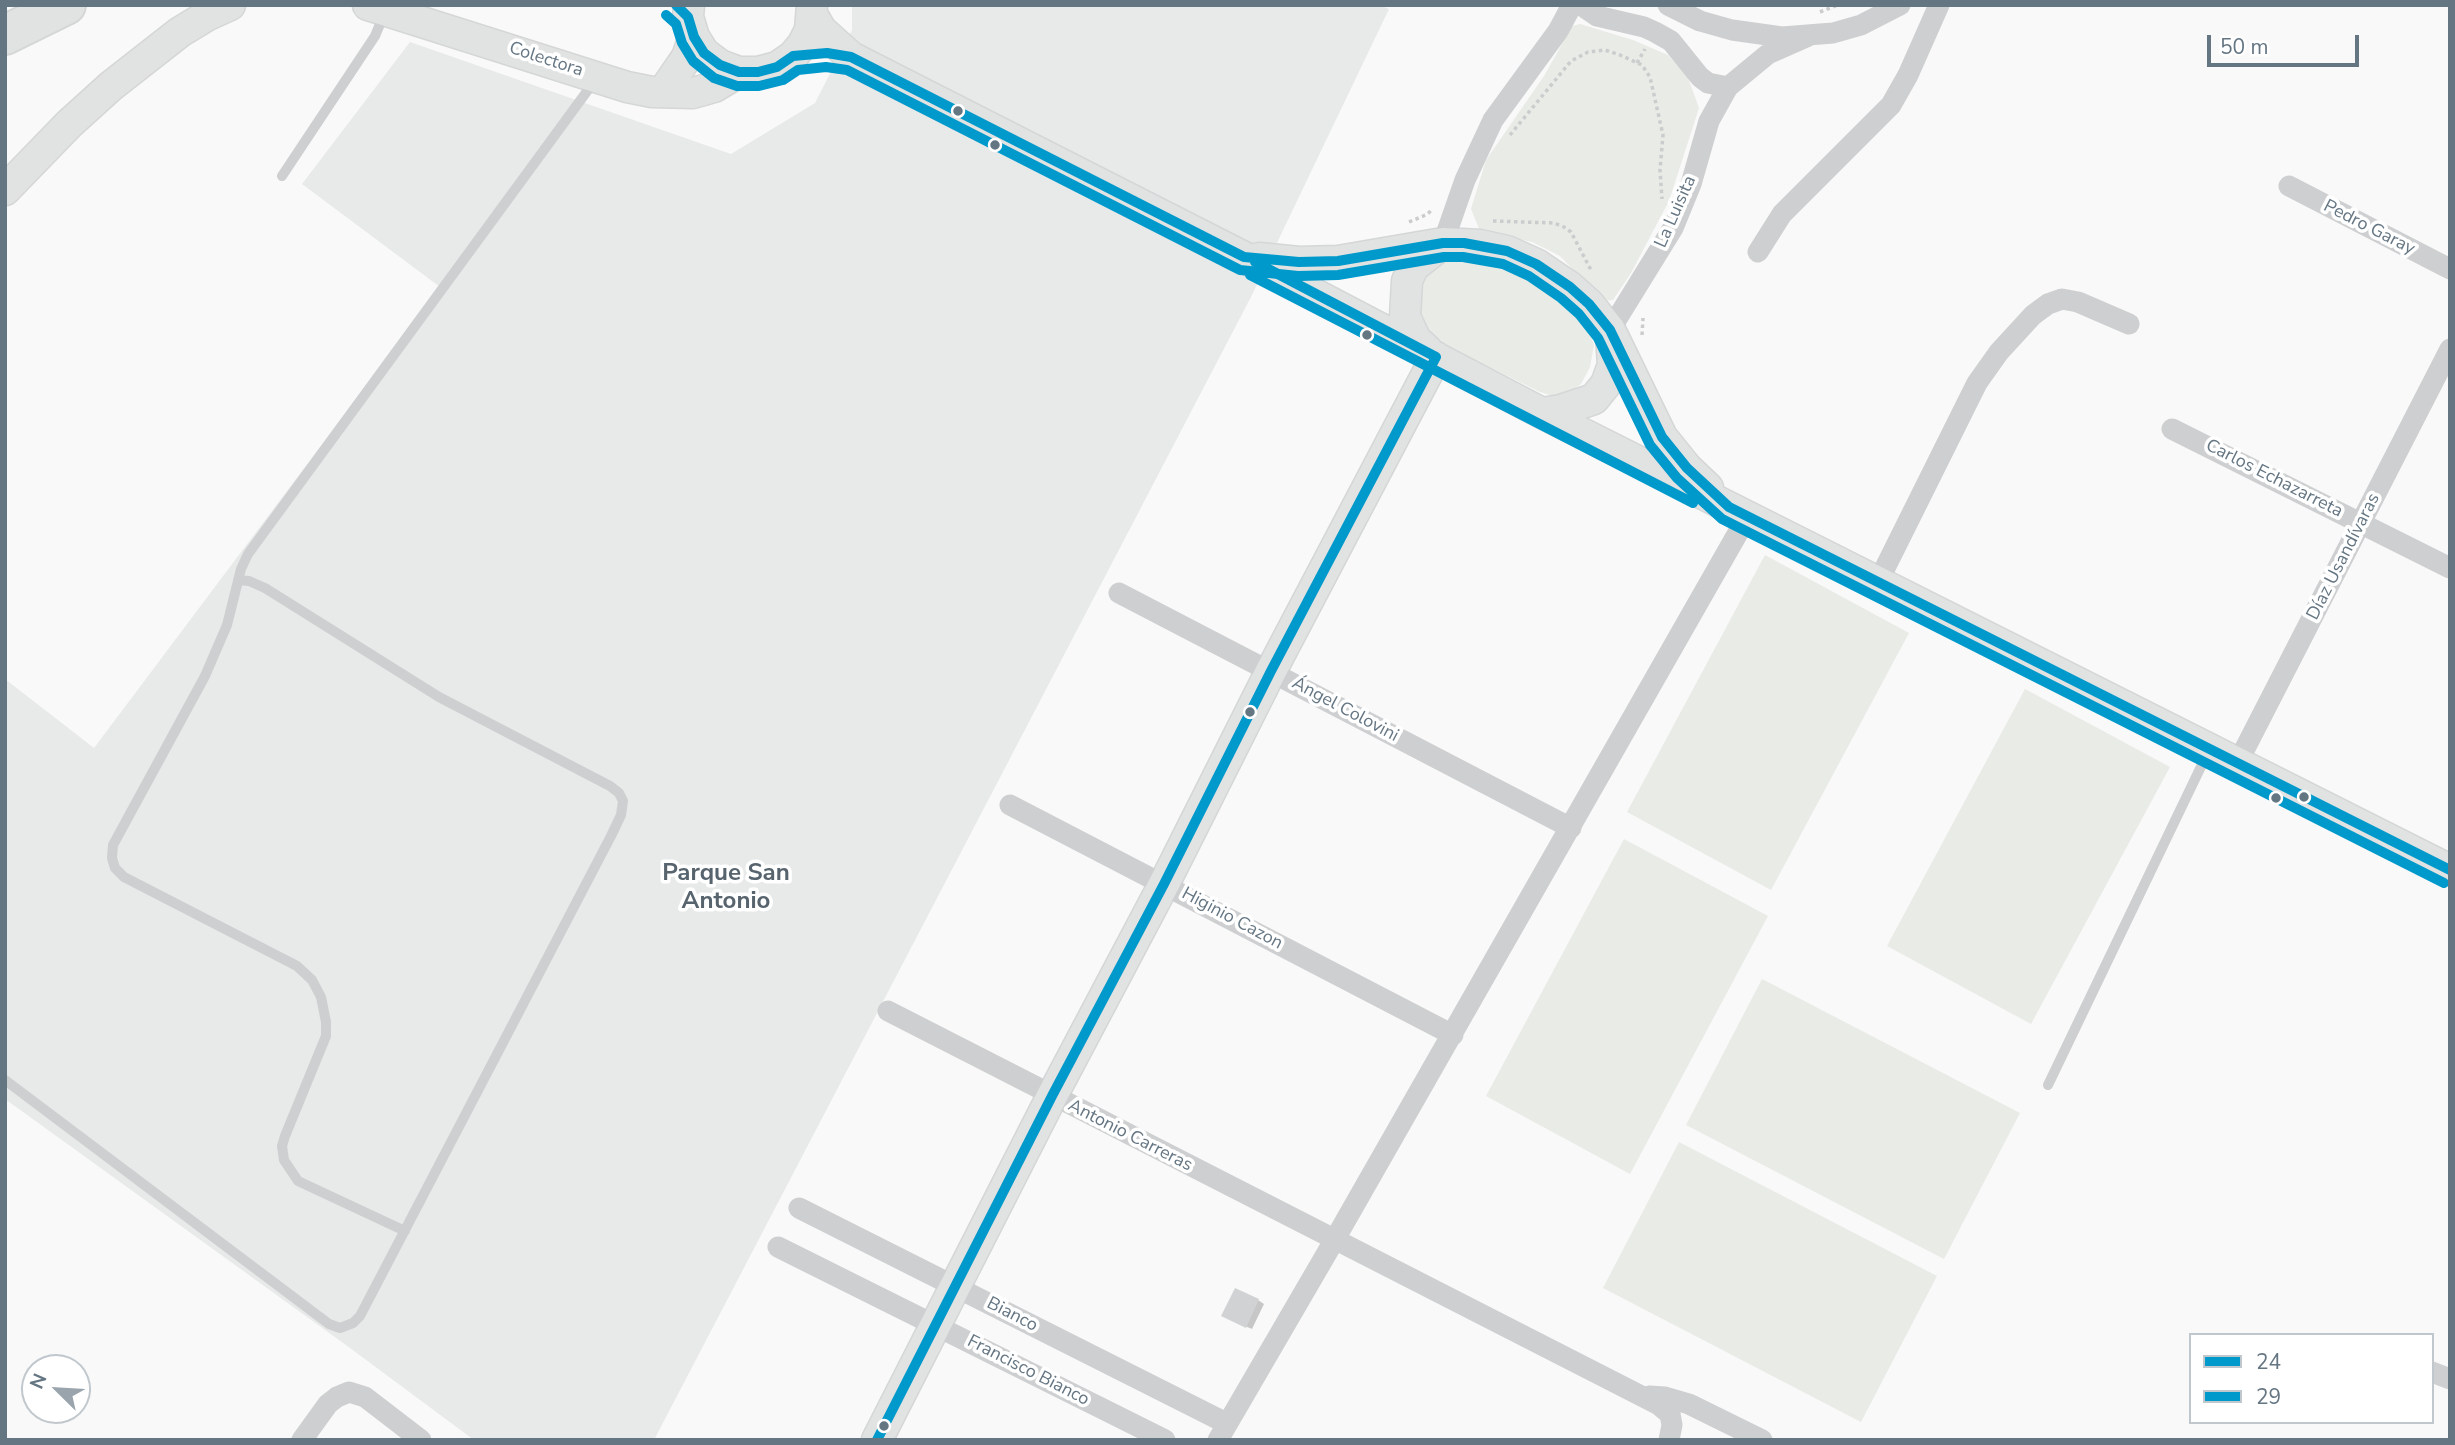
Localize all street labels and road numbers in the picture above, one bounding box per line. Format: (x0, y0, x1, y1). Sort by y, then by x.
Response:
street label: Colectora (506, 38, 586, 82)
street label: La Luisita (1651, 173, 1701, 251)
street label: Pedro Garay (2320, 196, 2418, 260)
street label: Carlos Echazarreta (2202, 435, 2346, 523)
street label: Díaz Usandívaras (2303, 490, 2385, 624)
street label: Ángel Colovini (1288, 673, 1402, 747)
street label: Higinio Cazon (1178, 883, 1286, 955)
street label: Antonio Carreras (1064, 1095, 1196, 1177)
street label: Bianco (983, 1293, 1041, 1337)
street label: Francisco Bianco (963, 1331, 1093, 1411)

